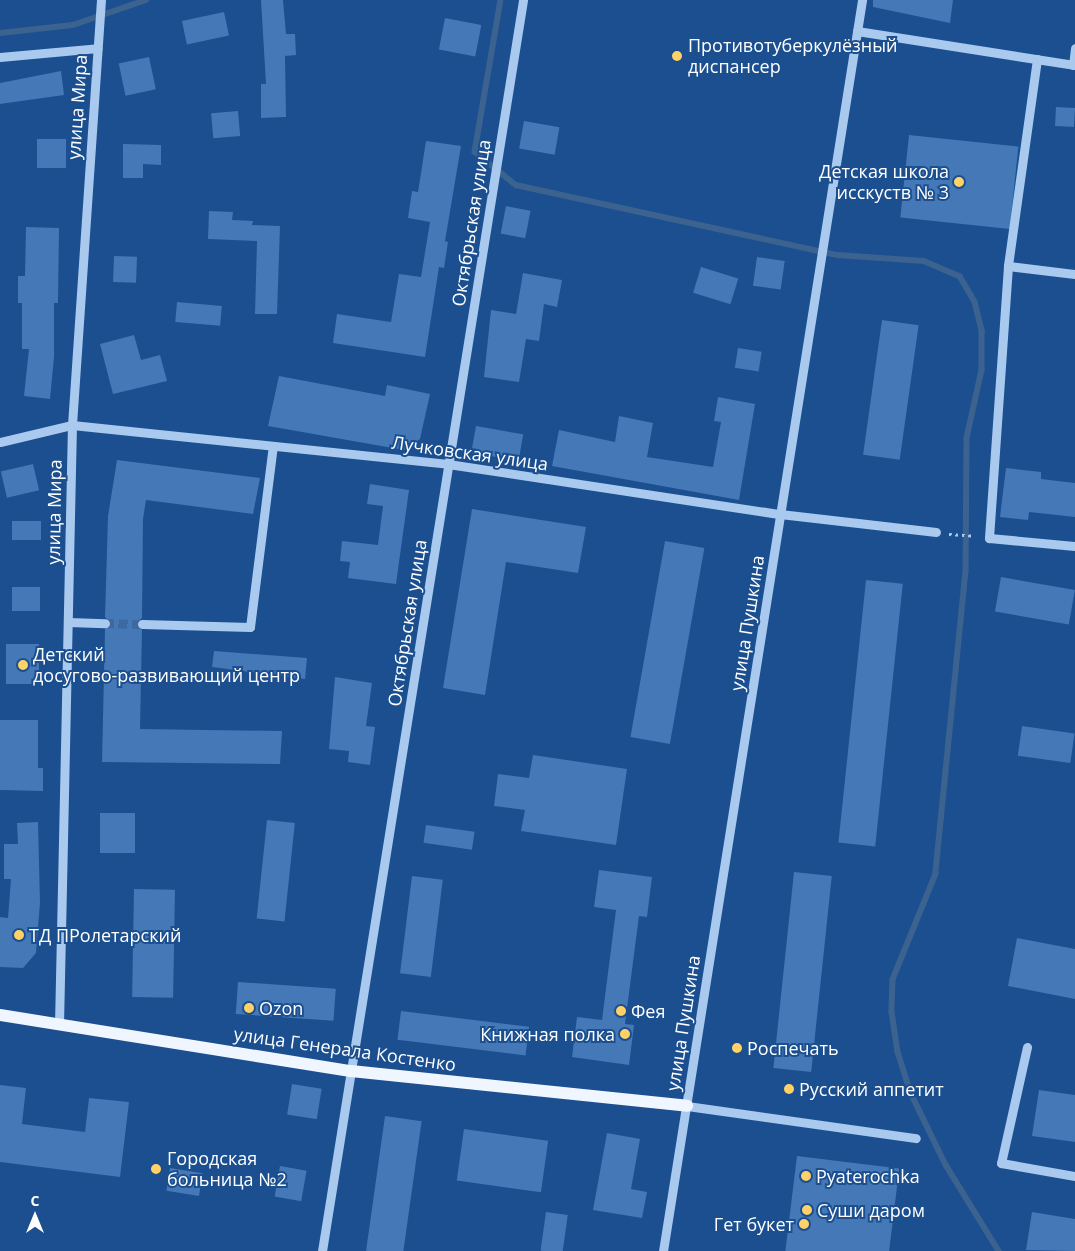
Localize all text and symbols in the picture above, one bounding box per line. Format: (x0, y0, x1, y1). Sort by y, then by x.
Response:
place label: Противотуберкулёзный диспансер (688, 35, 897, 78)
marker: Противотуберкулёзный диспансер (670, 49, 684, 63)
street label: улица Мира (63, 54, 91, 160)
street label: Октябрьская улица (447, 138, 495, 308)
place label: Детская школа исскуств № 3 (819, 161, 949, 203)
marker: Детская школа исскуств № 3 (953, 176, 965, 188)
street label: Лучковская улица (390, 431, 550, 475)
street label: улица Мира (42, 459, 66, 565)
street label: Октябрьская улица (383, 538, 431, 708)
street label: улица Пушкина (726, 554, 768, 692)
place label: Детский досугово-развивающий центр (33, 644, 300, 686)
marker: Детский досугово-развивающий центр (17, 659, 29, 671)
place label: ТД ПРолетарский (29, 924, 181, 946)
marker: ТД ПРолетарский (13, 929, 25, 941)
street label: улица Пушкина (662, 954, 704, 1092)
place label: Ozon (259, 997, 303, 1019)
place label: Фея (631, 1000, 665, 1022)
marker: Ozon (243, 1002, 255, 1014)
marker: Фея (615, 1005, 627, 1017)
street label: улица Генерала Костенко (232, 1023, 458, 1075)
place label: Книжная полка (480, 1023, 615, 1045)
marker: Книжная полка (619, 1028, 631, 1040)
place label: Роспечать (747, 1037, 839, 1059)
marker: Роспечать (731, 1042, 743, 1054)
place label: Русский аппетит (799, 1078, 944, 1100)
marker: Русский аппетит (783, 1083, 795, 1095)
place label: Городская больница №2 (167, 1148, 287, 1190)
marker: Городская больница №2 (149, 1162, 163, 1176)
place label: Pyaterochka (816, 1165, 920, 1187)
marker: Pyaterochka (800, 1170, 812, 1182)
north arrow (10, 1191, 60, 1241)
text: С (31, 1191, 39, 1210)
place label: Суши даром (817, 1199, 925, 1221)
marker: Суши даром (801, 1204, 813, 1216)
place label: Гет букет (714, 1213, 794, 1235)
marker: Гет букет (798, 1218, 810, 1230)

